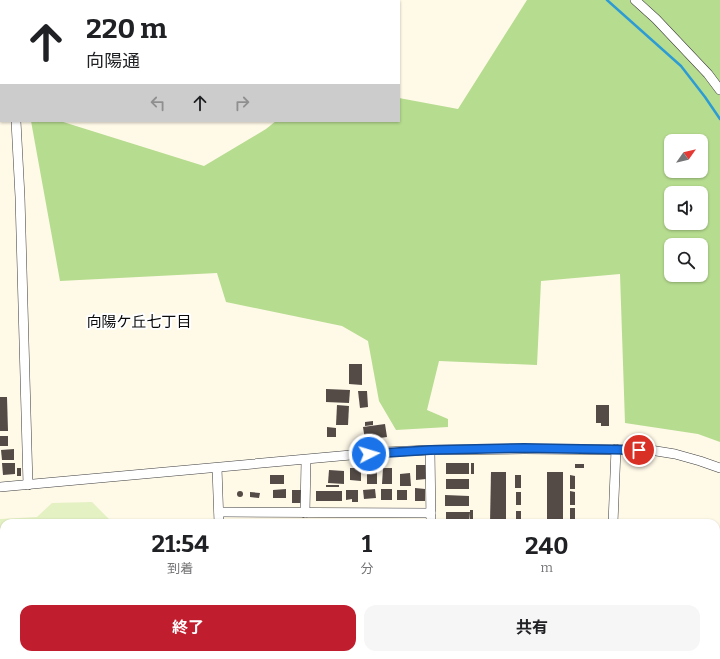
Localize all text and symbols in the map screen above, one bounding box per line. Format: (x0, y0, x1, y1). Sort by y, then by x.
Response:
text: 220 m (86, 12, 167, 45)
icon: ahead (20, 16, 72, 68)
text: 向陽通 (86, 50, 140, 72)
icon: left (147, 92, 169, 114)
icon: ahead (189, 92, 211, 114)
icon: right (231, 92, 253, 114)
north arrow (664, 134, 708, 178)
map controls (664, 134, 708, 282)
button: sound (664, 186, 708, 230)
button: search (664, 238, 708, 282)
district label: 向陽ケ丘七丁目 (86, 313, 192, 331)
position arrow (348, 433, 390, 475)
pin (622, 433, 656, 467)
icon: arrive (628, 439, 650, 461)
text: 21:54 (152, 530, 209, 558)
text: 1 (362, 530, 372, 558)
text: 240 (525, 532, 568, 560)
text: m (541, 560, 553, 575)
text: 到着 (167, 561, 193, 576)
text: 分 (360, 561, 373, 576)
button: 終了 (20, 605, 356, 651)
button: 共有 (364, 605, 700, 651)

